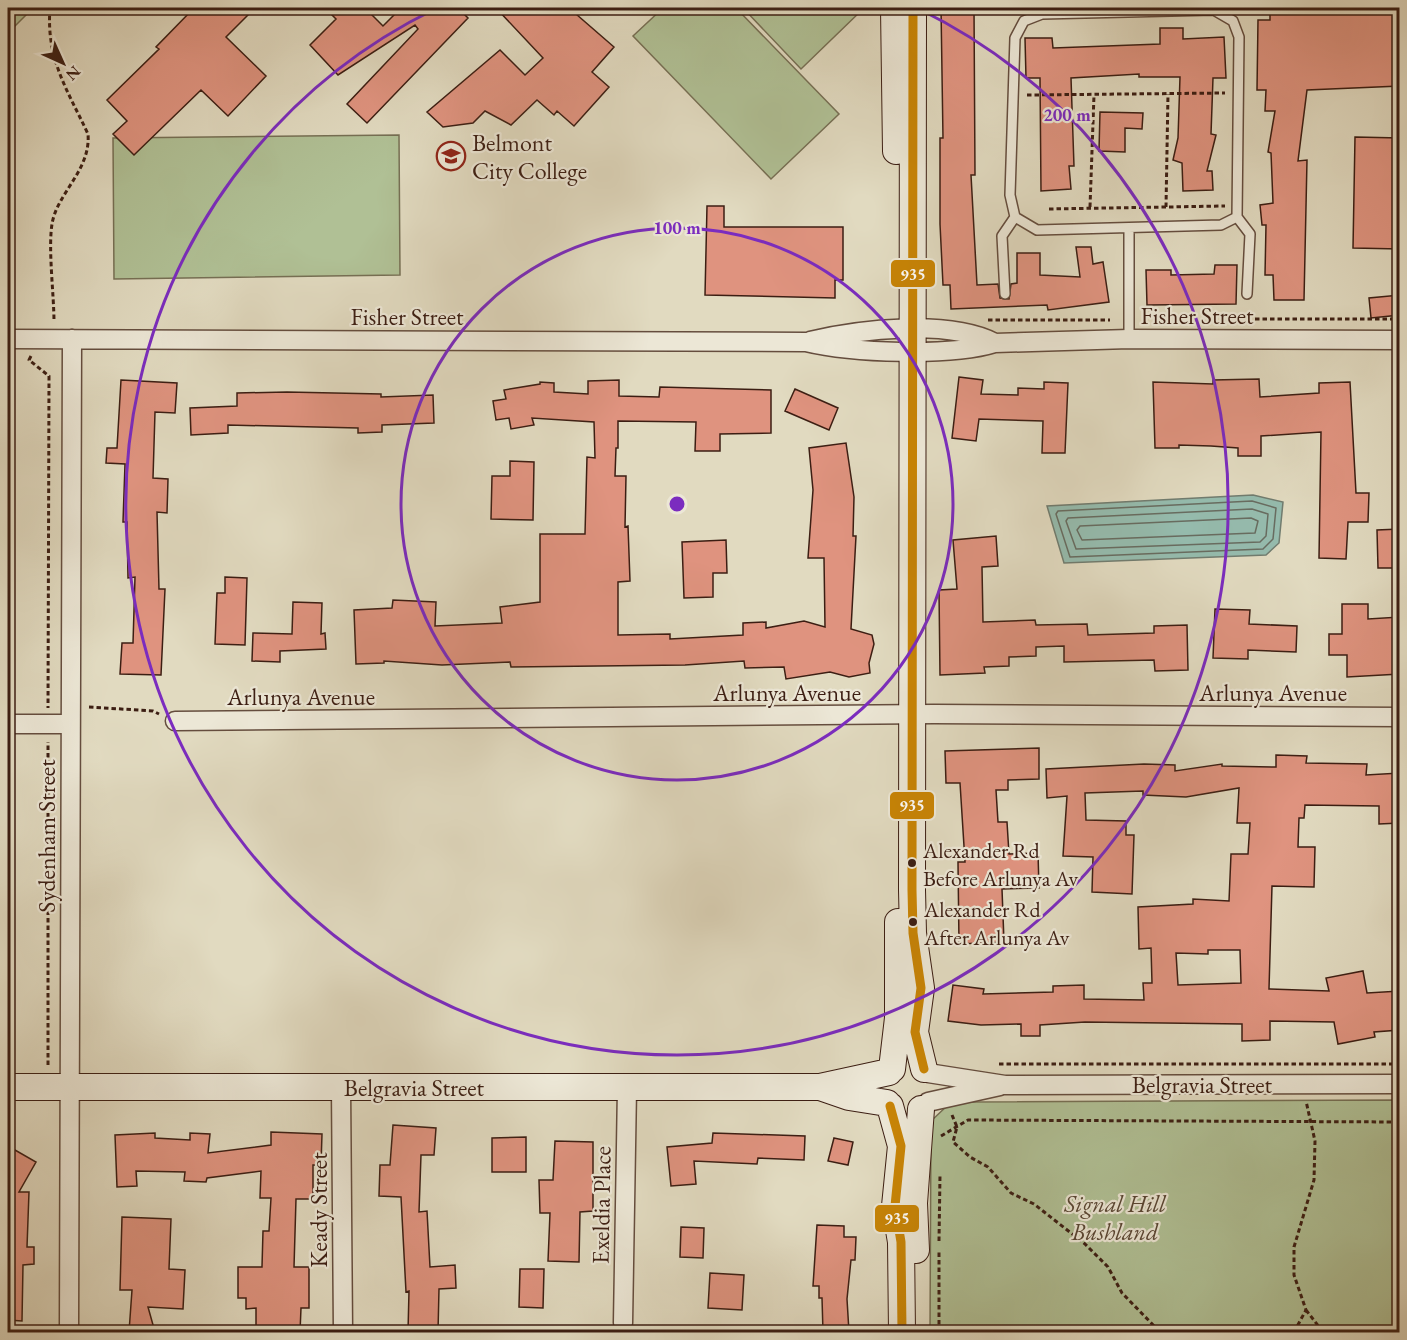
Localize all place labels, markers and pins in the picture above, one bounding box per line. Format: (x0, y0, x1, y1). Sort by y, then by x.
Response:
place label: Belmont City College (472, 127, 587, 186)
school or university icon: Belmont City College (435, 140, 467, 172)
centre of rings (667, 494, 687, 514)
place label: Alexander Rd Before Arlunya Av (922, 836, 1079, 893)
marker: Alexander Rd Before Arlunya Av (906, 857, 918, 869)
place label: Alexander Rd After Arlunya Av (923, 895, 1070, 952)
marker: Alexander Rd After Arlunya Av (907, 916, 919, 928)

